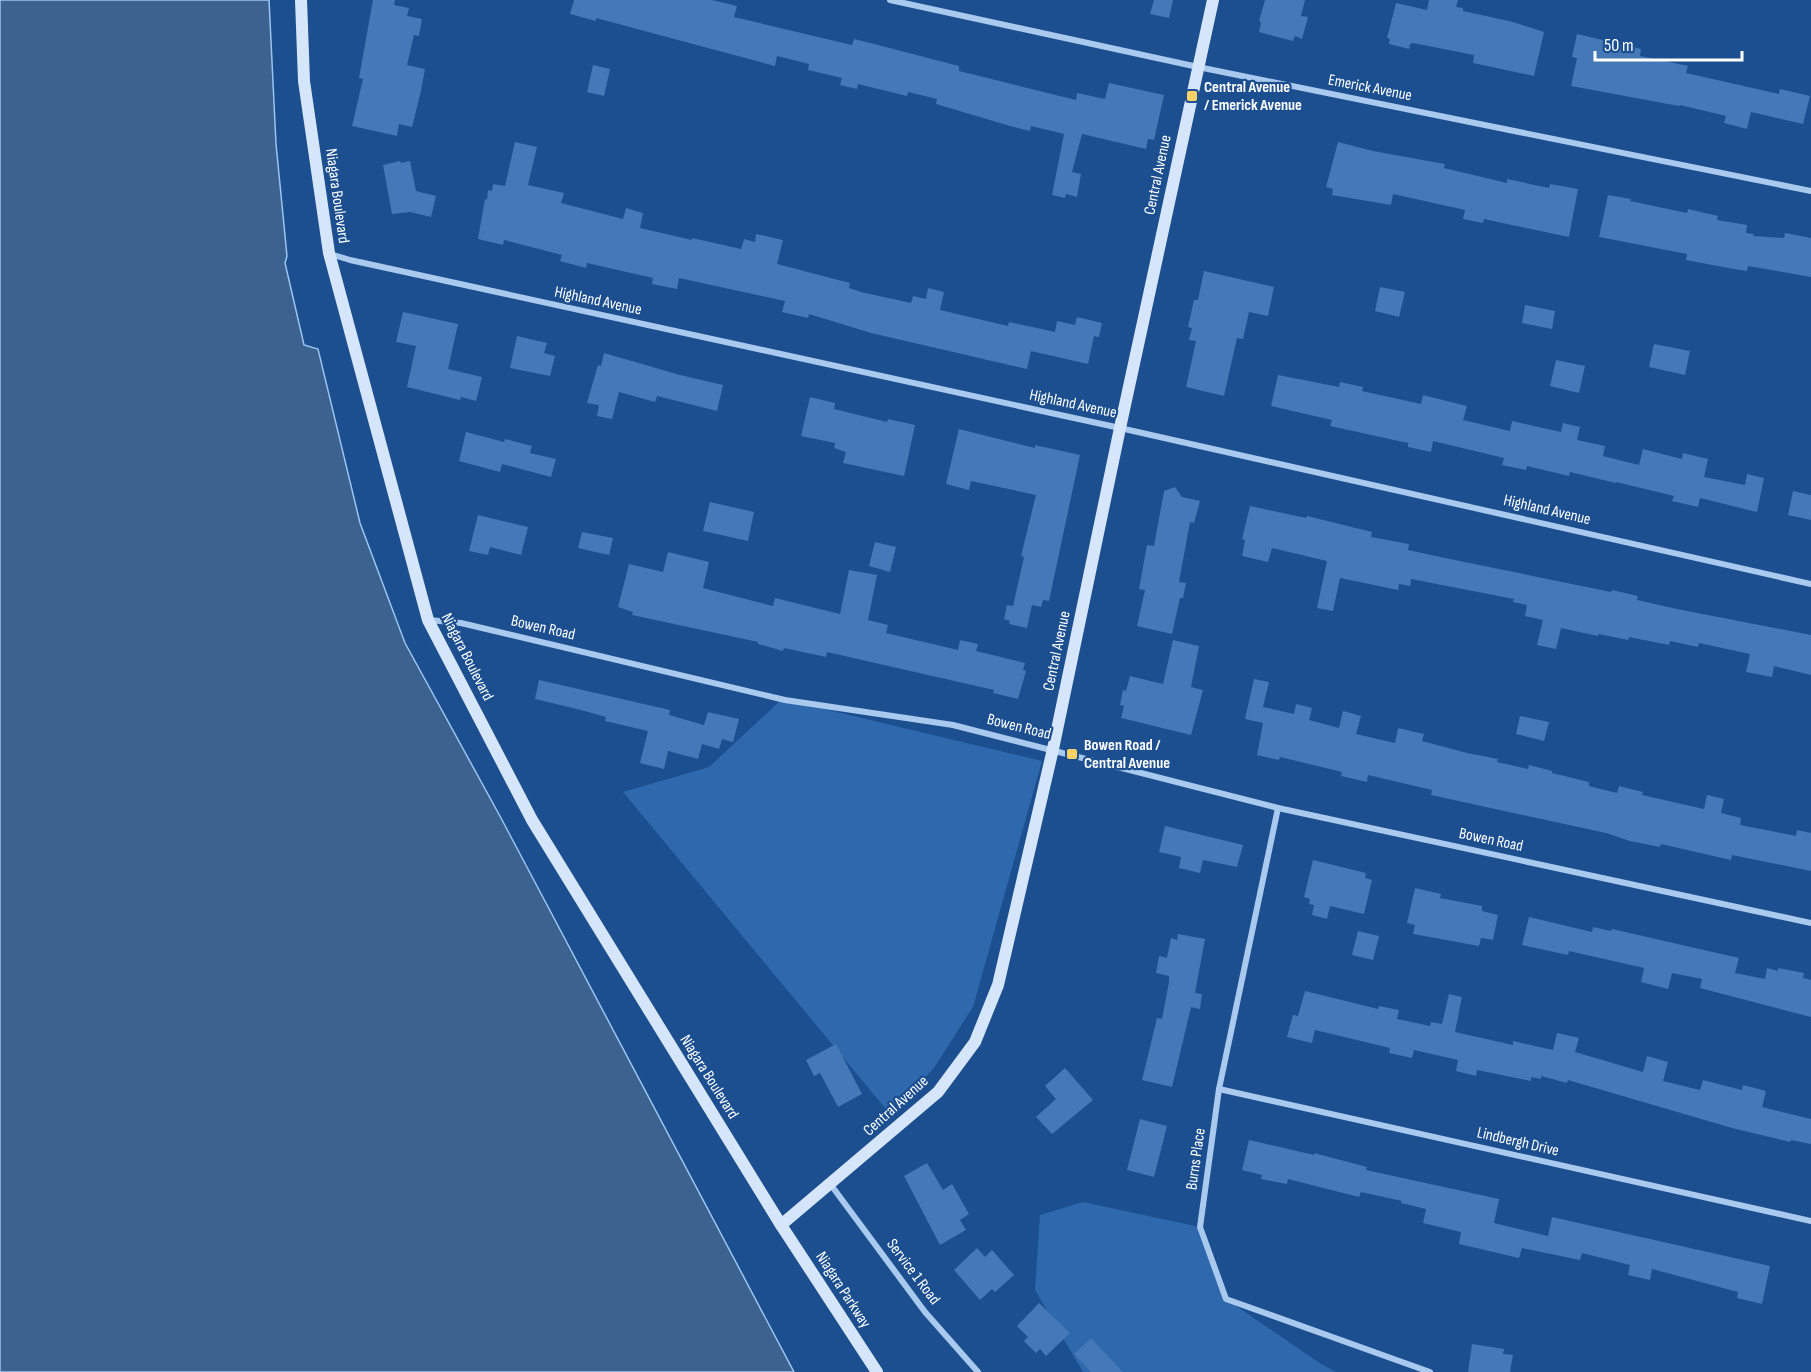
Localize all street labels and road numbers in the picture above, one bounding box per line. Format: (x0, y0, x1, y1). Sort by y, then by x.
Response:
street label: Emerick Avenue (1326, 71, 1414, 105)
street label: Central Avenue (1140, 133, 1176, 217)
street label: Niagara Boulevard (321, 147, 353, 245)
street label: Highland Avenue (553, 282, 643, 320)
street label: Highland Avenue (1028, 385, 1118, 423)
street label: Highland Avenue (1502, 491, 1592, 529)
street label: Central Avenue (1039, 609, 1075, 693)
street label: Niagara Boulevard (437, 610, 497, 704)
street label: Bowen Road (509, 611, 577, 645)
street label: Bowen Road (985, 710, 1053, 744)
street label: Bowen Road (1457, 824, 1525, 856)
street label: Niagara Boulevard (676, 1031, 742, 1123)
street label: Central Avenue (860, 1072, 932, 1140)
street label: Lindbergh Drive (1475, 1123, 1561, 1161)
street label: Burns Place (1182, 1127, 1210, 1191)
street label: Service 1 Road (882, 1235, 944, 1309)
street label: Niagara Parkway (811, 1248, 875, 1332)

